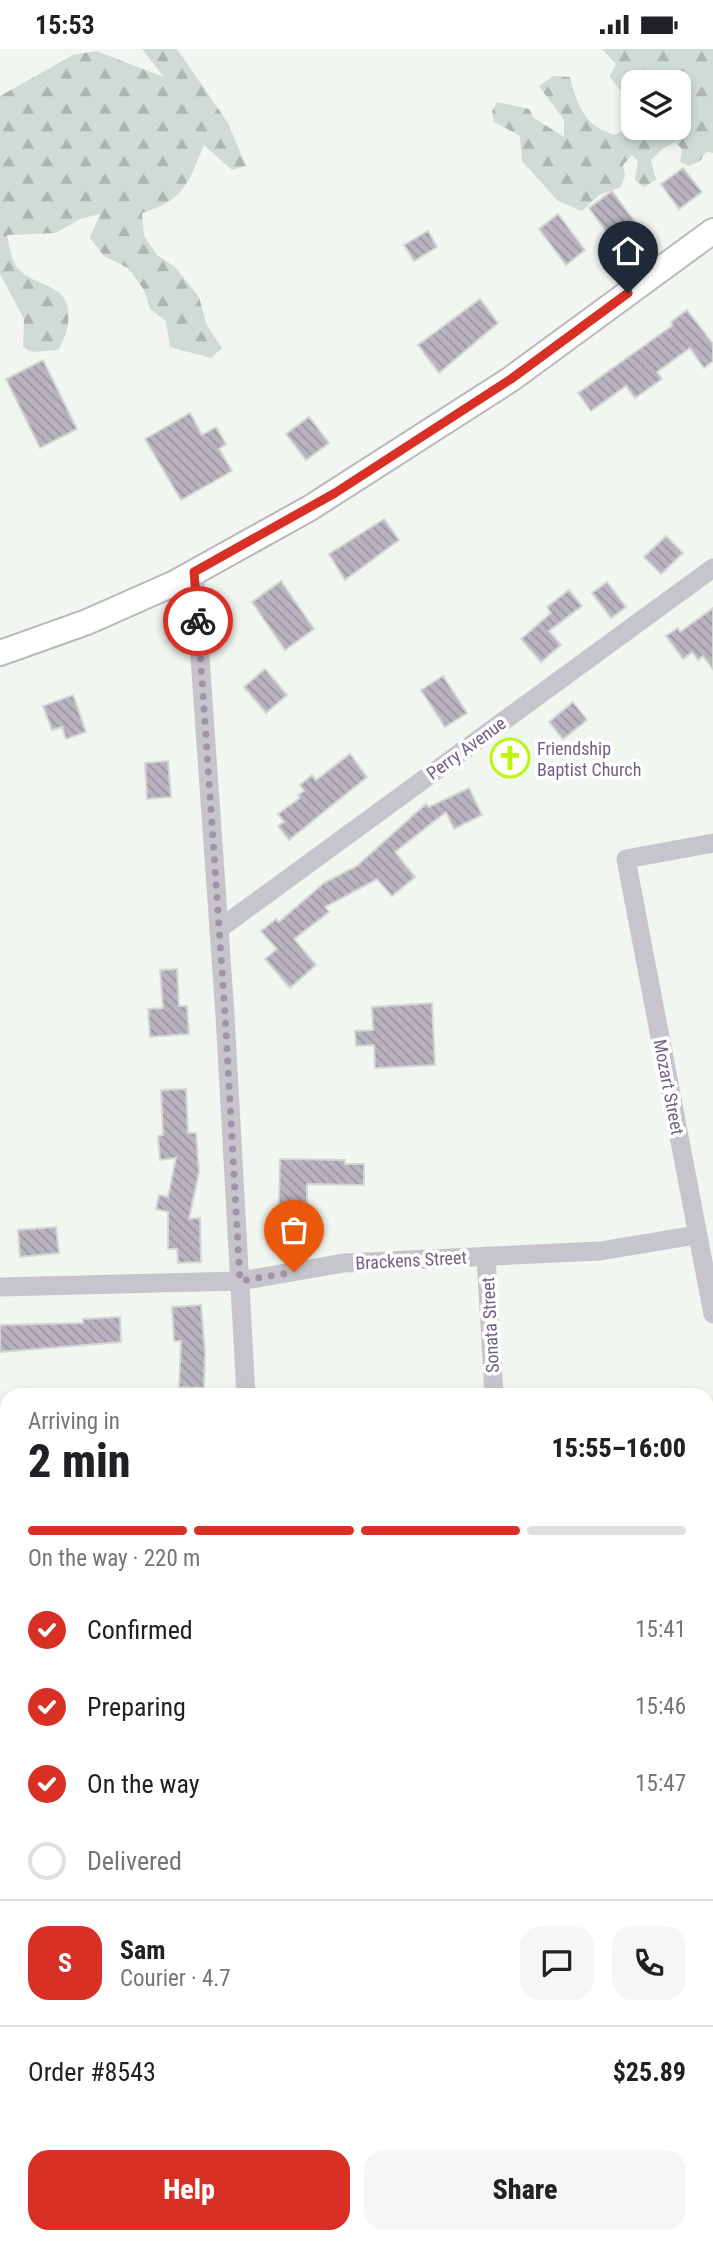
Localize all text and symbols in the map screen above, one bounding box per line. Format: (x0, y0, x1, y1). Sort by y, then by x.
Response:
text: 15:53 (35, 10, 95, 40)
map controls (621, 70, 691, 140)
button: layers (621, 70, 691, 140)
pin (598, 221, 658, 293)
icon: home (609, 232, 647, 270)
courier (163, 586, 233, 656)
icon: bike (179, 602, 217, 640)
street label: Perry Avenue (422, 712, 510, 784)
church icon: Friendship Baptist Church (489, 737, 531, 779)
place label: Friendship Baptist Church (537, 738, 641, 780)
street label: Mozart Street (649, 1038, 689, 1136)
pin (264, 1200, 324, 1272)
icon: bag (275, 1211, 313, 1249)
street label: Brackens Street (355, 1247, 467, 1273)
street label: Sonata Street (477, 1277, 503, 1373)
text: Arriving in (28, 1408, 120, 1435)
text: 15:55–16:00 (552, 1433, 686, 1463)
text: 2 min (28, 1434, 131, 1488)
text: On the way · 220 m (28, 1545, 200, 1572)
icon: check (28, 1611, 66, 1649)
text: Confirmed (87, 1615, 193, 1645)
text: 15:41 (635, 1616, 686, 1643)
icon: check (28, 1688, 66, 1726)
text: Preparing (87, 1692, 186, 1722)
text: 15:46 (635, 1693, 686, 1720)
icon: check (28, 1765, 66, 1803)
text: On the way (87, 1769, 200, 1799)
text: 15:47 (635, 1770, 686, 1797)
text: Delivered (87, 1846, 182, 1876)
button: chat (520, 1926, 594, 2000)
button: phone (612, 1926, 686, 2000)
text: Sam (120, 1935, 166, 1965)
text: S (58, 1948, 72, 1978)
text: Courier · 4.7 (120, 1965, 231, 1992)
text: Order #8543 (28, 2057, 156, 2087)
text: $25.89 (613, 2057, 686, 2087)
button: Help (28, 2150, 350, 2230)
button: Share (364, 2150, 686, 2230)

